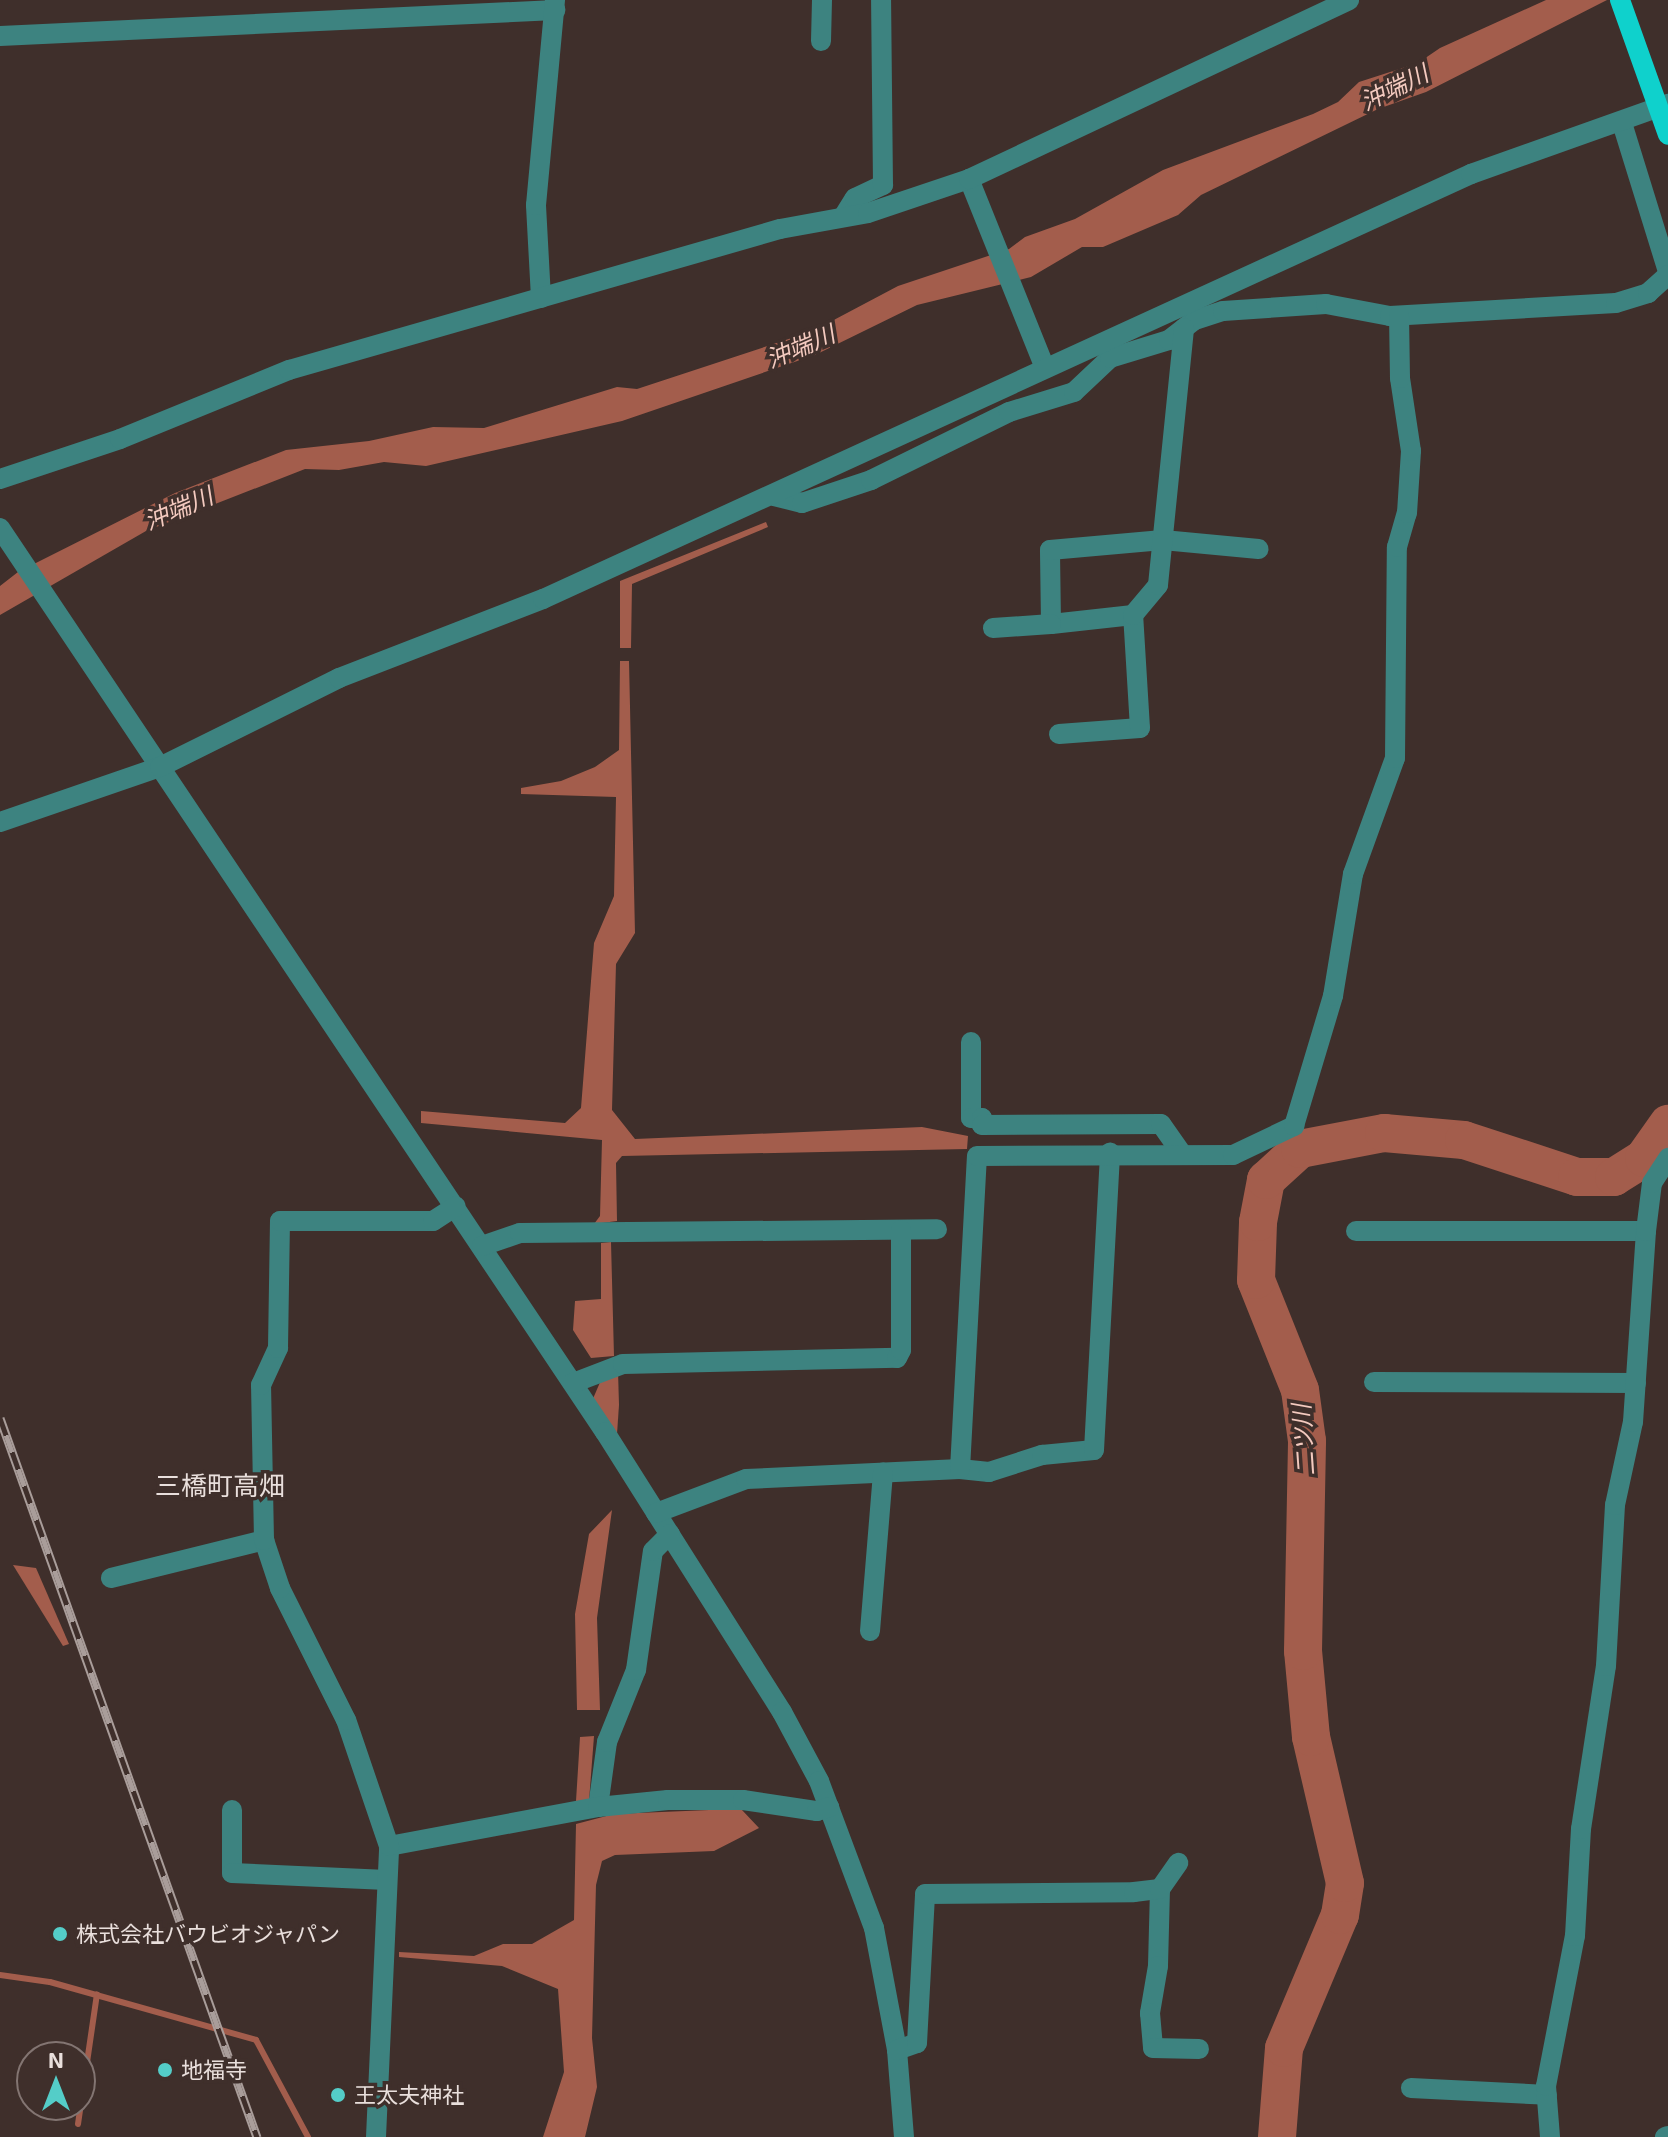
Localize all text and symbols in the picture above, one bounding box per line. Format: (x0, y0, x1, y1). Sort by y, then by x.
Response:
water label: 沖端川 (1355, 58, 1433, 116)
water label: 沖端川 (761, 319, 839, 373)
water label: 沖端川 (139, 481, 217, 535)
water label: 二ツ川 (1286, 1403, 1320, 1477)
district label: 三橋町高畑 (155, 1469, 285, 1501)
place label: 株式会社バウビオジャパン (76, 1921, 340, 1947)
marker: 株式会社バウビオジャパン (51, 1925, 69, 1943)
north arrow (16, 2041, 96, 2121)
text: N (48, 2046, 64, 2072)
place label: 地福寺 (181, 2057, 247, 2083)
marker: 地福寺 (156, 2061, 174, 2079)
place label: 王太夫神社 (354, 2082, 464, 2108)
marker: 王太夫神社 (329, 2086, 347, 2104)

